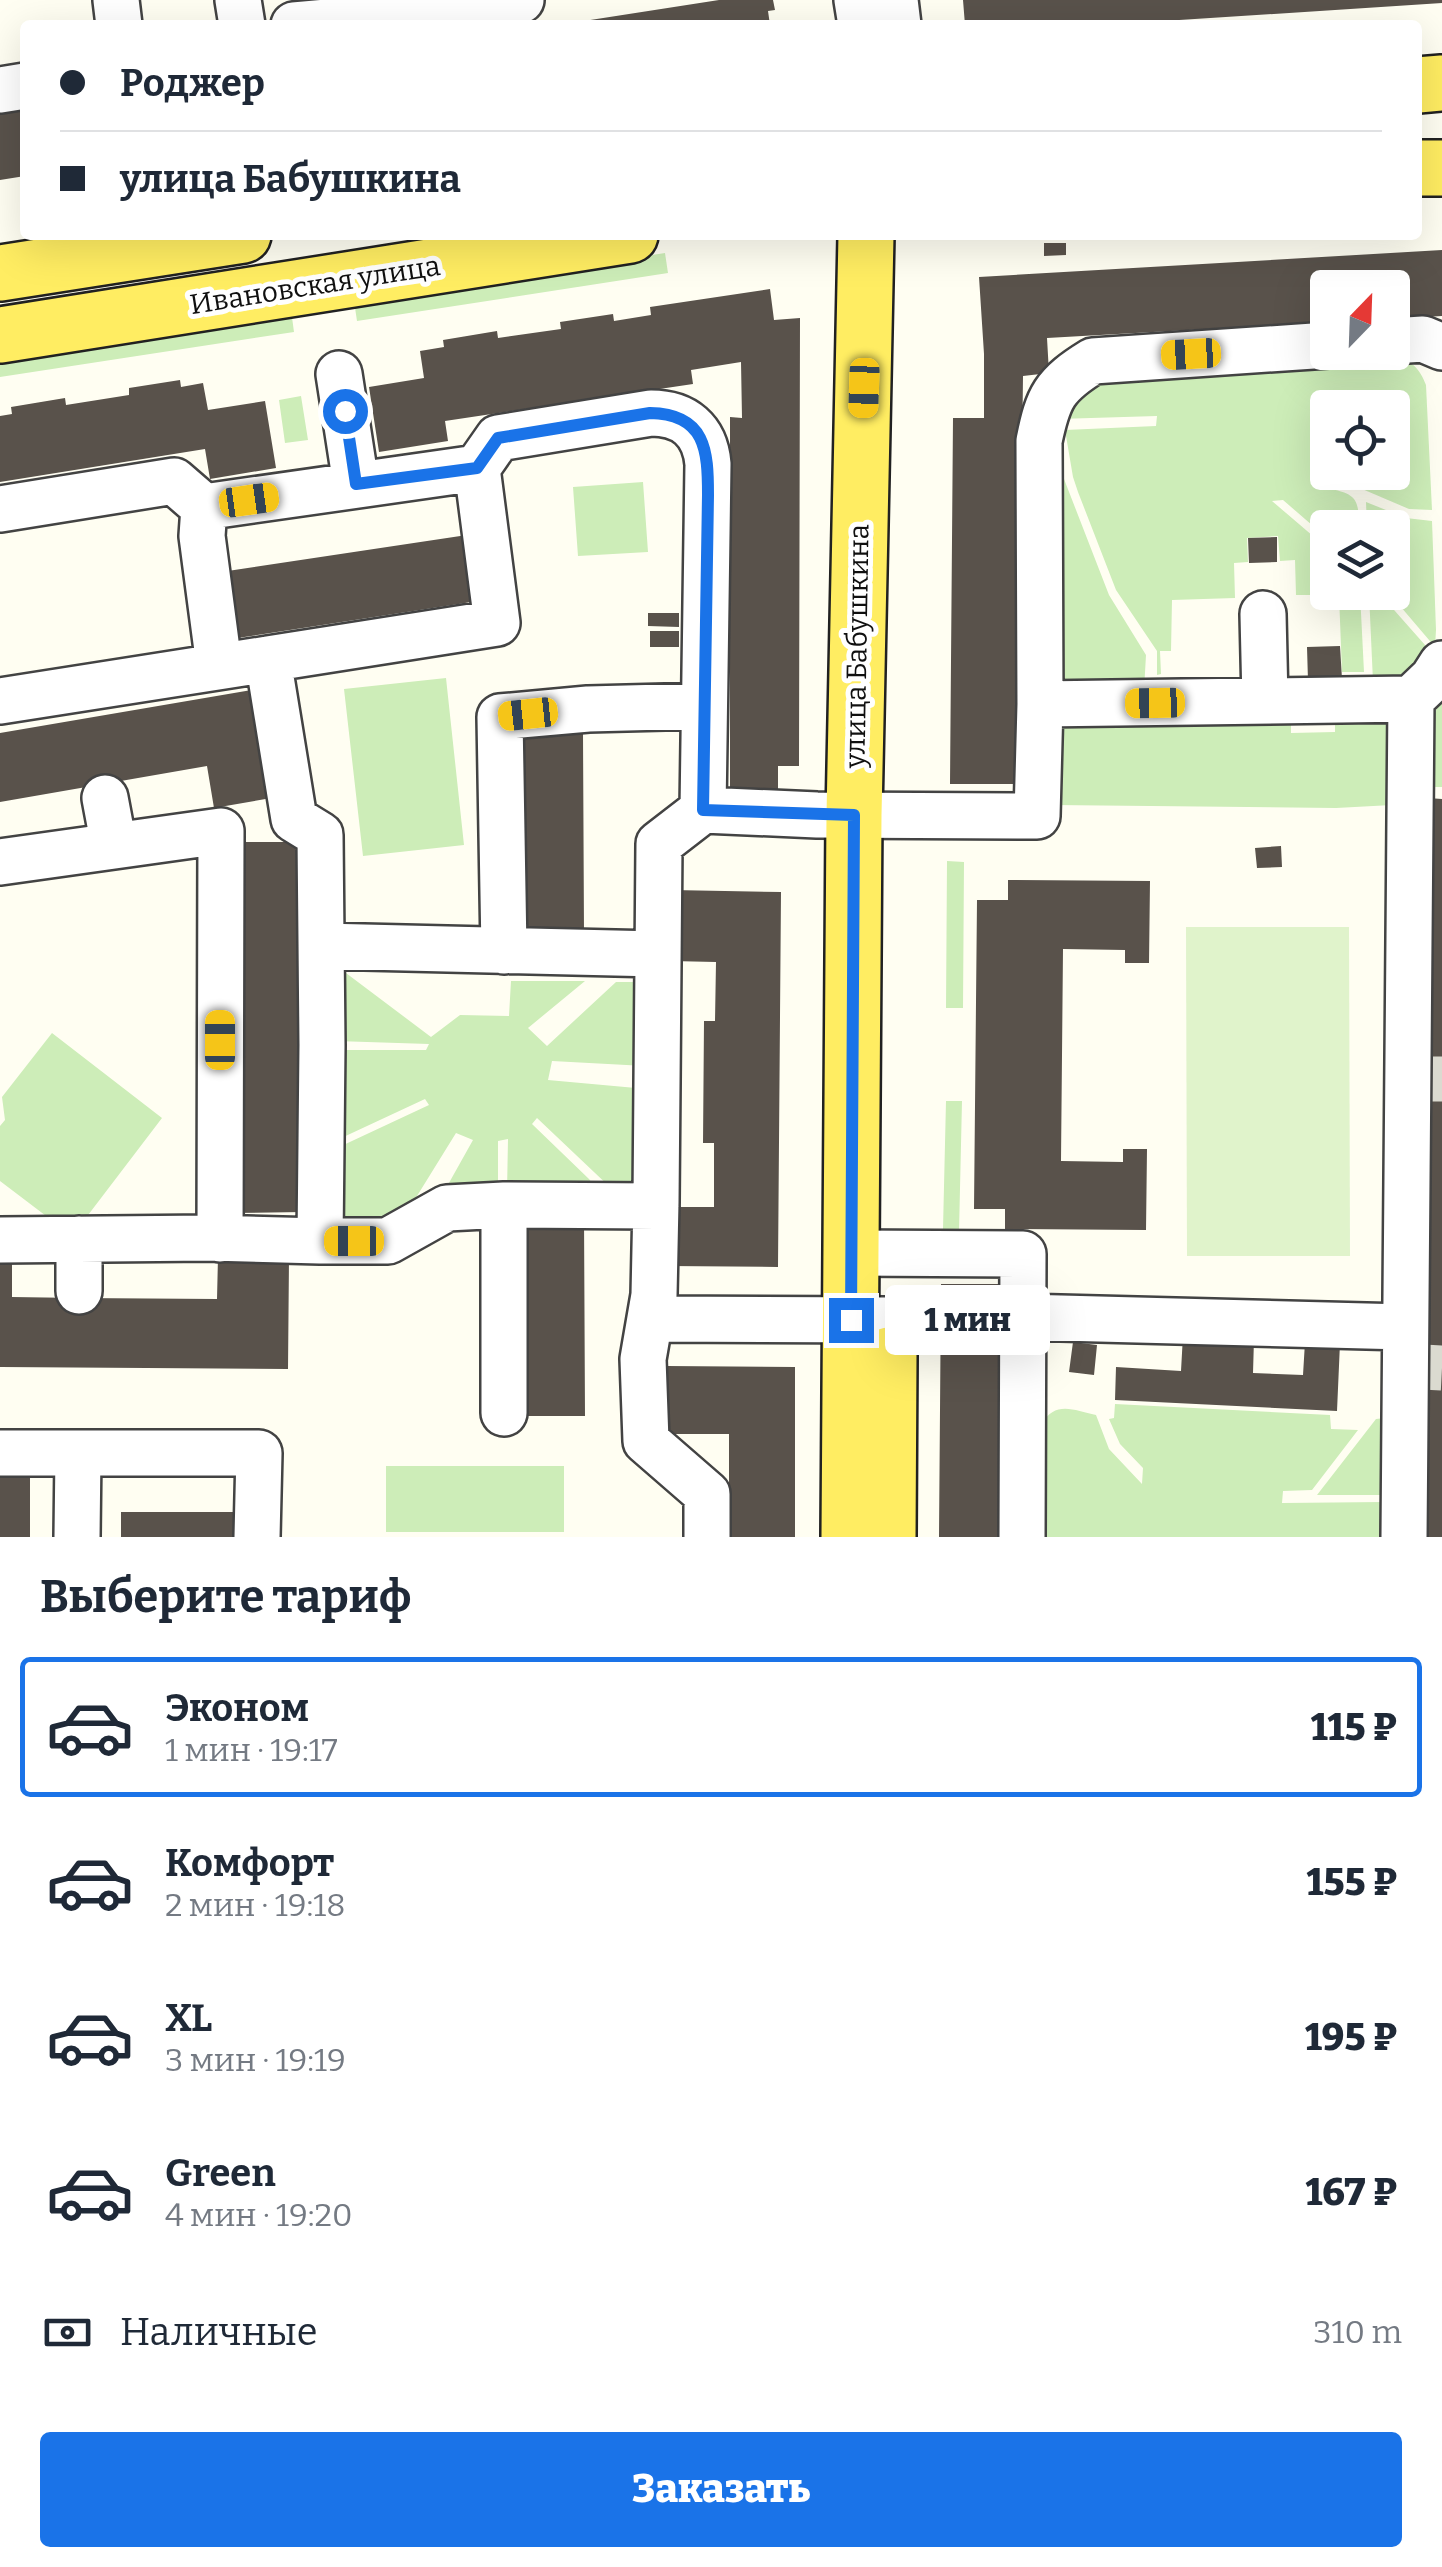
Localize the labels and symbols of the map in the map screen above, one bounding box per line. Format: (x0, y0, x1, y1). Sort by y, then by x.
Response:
street label: Ивановская улица (188, 249, 442, 321)
north arrow (1310, 270, 1410, 370)
car (1160, 337, 1222, 371)
car (848, 357, 880, 419)
route start (323, 389, 368, 434)
car (217, 481, 281, 519)
street label: улица Бабушкина (838, 524, 876, 769)
car (1125, 687, 1185, 719)
car (497, 696, 559, 732)
car (205, 1010, 235, 1070)
car (324, 1226, 384, 1256)
callout: 1 мин (886, 1285, 1051, 1355)
route end (829, 1298, 874, 1343)

